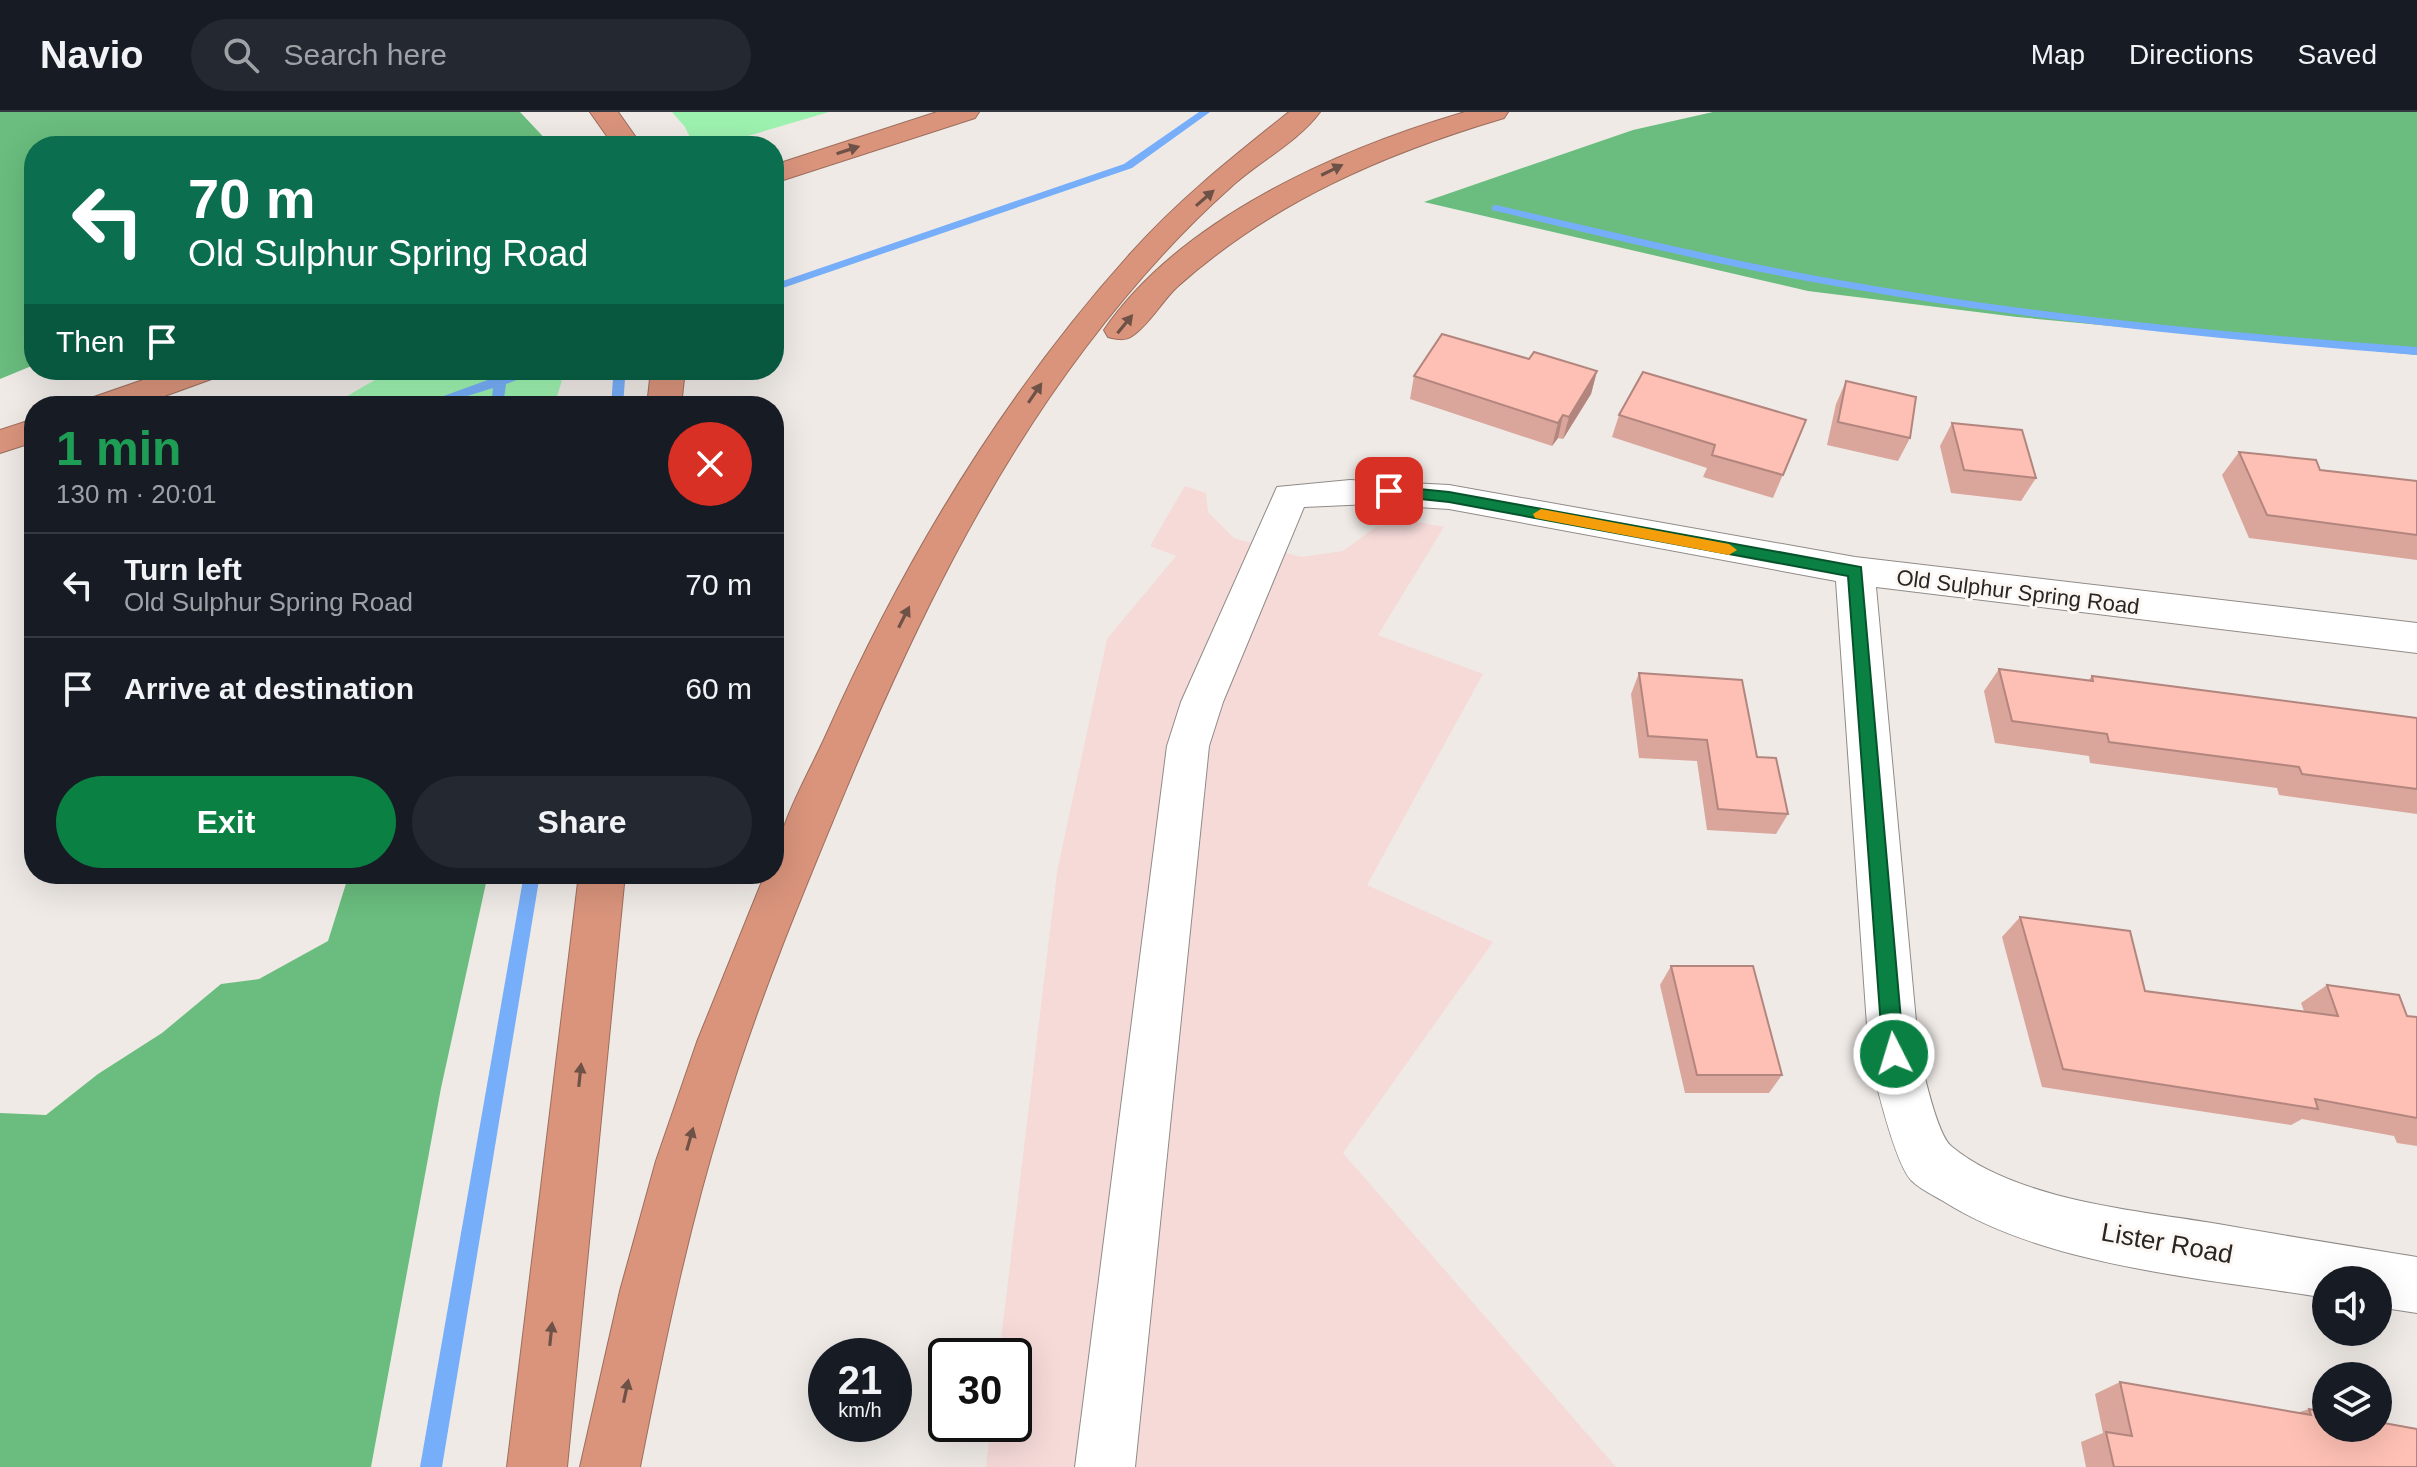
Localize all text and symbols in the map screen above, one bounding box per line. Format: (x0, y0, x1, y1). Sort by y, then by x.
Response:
search box (191, 19, 751, 91)
icon: search (219, 33, 263, 77)
text: Navio (40, 34, 143, 76)
text: Search here (283, 38, 447, 71)
text: Map (2031, 39, 2085, 70)
text: Directions (2129, 39, 2254, 70)
text: Saved (2298, 39, 2377, 70)
one-way arrow (836, 144, 860, 156)
one-way arrow (1320, 163, 1343, 177)
text: 70 m (188, 167, 316, 230)
icon: left (56, 168, 160, 272)
one-way arrow (1196, 189, 1215, 207)
text: Old Sulphur Spring Road (188, 233, 588, 274)
one-way arrow (1116, 315, 1133, 335)
icon: arrive (140, 320, 184, 364)
text: Then (56, 325, 124, 358)
one-way arrow (1027, 383, 1042, 404)
text: 1 min (56, 422, 181, 475)
button: close (668, 422, 752, 506)
pin (1355, 457, 1423, 525)
icon: arrive (1367, 469, 1411, 513)
text: 130 m · 20:01 (56, 479, 216, 509)
text: Turn left (124, 553, 242, 586)
icon: left (56, 563, 100, 607)
street label: Old Sulphur Spring Road (1895, 565, 2141, 619)
text: 70 m (685, 568, 752, 601)
text: Old Sulphur Spring Road (124, 587, 413, 617)
one-way arrow (897, 606, 910, 629)
icon: arrive (56, 667, 100, 711)
text: Arrive at destination (124, 672, 414, 705)
text: 60 m (685, 672, 752, 705)
button: Exit (56, 776, 396, 868)
button: Share (412, 776, 752, 868)
position arrow (1852, 1012, 1936, 1096)
one-way arrow (573, 1062, 586, 1087)
one-way arrow (684, 1126, 696, 1151)
street label: Lister Road (2099, 1217, 2235, 1269)
map controls (2312, 1266, 2392, 1442)
button: sound (2312, 1266, 2392, 1346)
one-way arrow (544, 1321, 557, 1346)
speed limit sign: 30 (928, 1338, 1032, 1442)
text: 21 (838, 1358, 882, 1402)
button: layers (2312, 1362, 2392, 1442)
one-way arrow (620, 1378, 633, 1403)
text: km/h (838, 1399, 882, 1421)

